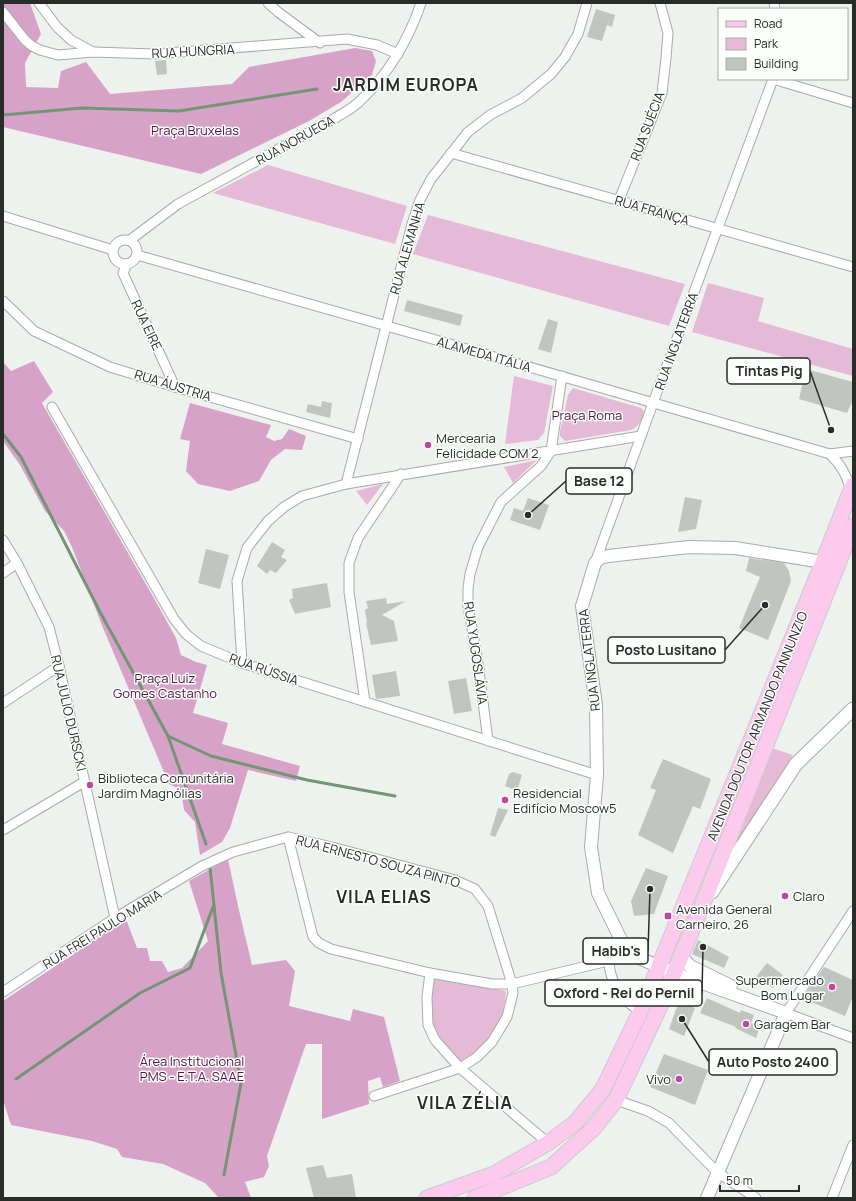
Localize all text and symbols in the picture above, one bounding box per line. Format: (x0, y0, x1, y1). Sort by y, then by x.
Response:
legend (718, 8, 848, 80)
text: Road (754, 15, 782, 32)
text: Park (754, 35, 779, 52)
street label: RUA HUNGRIA (151, 40, 235, 62)
text: Building (754, 55, 798, 72)
district label: JARDIM EUROPA (333, 73, 479, 96)
street label: RUA SUÉCIA (626, 89, 668, 163)
street label: RUA NORUEGA (252, 111, 338, 169)
park label: Praça Bruxelas (151, 121, 239, 139)
street label: RUA FRANÇA (613, 191, 691, 229)
street label: RUA ALEMANHA (385, 200, 429, 296)
street label: RUA INGLATERRA (650, 290, 702, 392)
street label: RUA EIRE (127, 297, 167, 353)
street label: ALAMEDA ITÁLIA (435, 332, 533, 376)
callout: Tintas Pig (727, 358, 810, 384)
text: Tintas Pig (735, 361, 803, 380)
street label: RUA ÁUSTRIA (132, 365, 214, 405)
park label: Praça Roma (552, 406, 622, 424)
place label: Mercearia Felicidade COM 2 (436, 429, 539, 462)
marker: Mercearia Felicidade COM 2 (423, 440, 433, 450)
callout: Base 12 (566, 468, 632, 494)
text: Base 12 (574, 471, 624, 490)
street label: RUA YUGOSLÁVIA (460, 600, 492, 706)
street label: RUA INGLATERRA (574, 608, 604, 712)
street label: AVENIDA DOUTOR ARMANDO PANNUNZIO (703, 608, 812, 843)
callout: Posto Lusitano (608, 637, 725, 663)
text: Posto Lusitano (615, 640, 717, 659)
street label: RUA RÚSSIA (227, 649, 301, 689)
street label: RUA JULIO DURSCKI (47, 653, 91, 773)
park label: Praça Luiz Gomes Castanho (113, 669, 217, 702)
place label: Biblioteca Comunitária Jardim Magnólias (98, 769, 234, 802)
marker: Biblioteca Comunitária Jardim Magnólias (85, 780, 95, 790)
place label: Residencial Edifício Moscow5 (513, 784, 617, 817)
marker: Residencial Edifício Moscow5 (500, 795, 510, 805)
street label: RUA ERNESTO SOUZA PINTO (294, 830, 463, 892)
street label: RUA FREI PAULO MARIA (39, 885, 165, 973)
district label: VILA ELIAS (336, 885, 432, 908)
place label: Claro (793, 887, 825, 905)
marker: Claro (780, 891, 790, 901)
place label: Avenida General Carneiro, 26 (676, 900, 772, 933)
marker: Avenida General Carneiro, 26 (663, 911, 673, 921)
callout: Habib's (583, 938, 648, 964)
text: Habib's (591, 941, 641, 960)
place label: Supermercado Bom Lugar (735, 971, 824, 1004)
callout: Oxford - Rei do Pernil (545, 980, 702, 1006)
marker: Supermercado Bom Lugar (827, 982, 837, 992)
text: Oxford - Rei do Pernil (553, 983, 695, 1002)
place label: Garagem Bar (754, 1015, 831, 1033)
marker: Garagem Bar (741, 1019, 751, 1029)
callout: Auto Posto 2400 (709, 1049, 837, 1075)
park label: Área Institucional PMS - E.T.A. SAAE (140, 1052, 244, 1085)
text: Auto Posto 2400 (717, 1052, 829, 1071)
place label: Vivo (646, 1070, 671, 1088)
marker: Vivo (674, 1074, 684, 1084)
district label: VILA ZÉLIA (417, 1091, 513, 1114)
scale bar (720, 1167, 799, 1193)
text: 50 m (726, 1172, 753, 1189)

